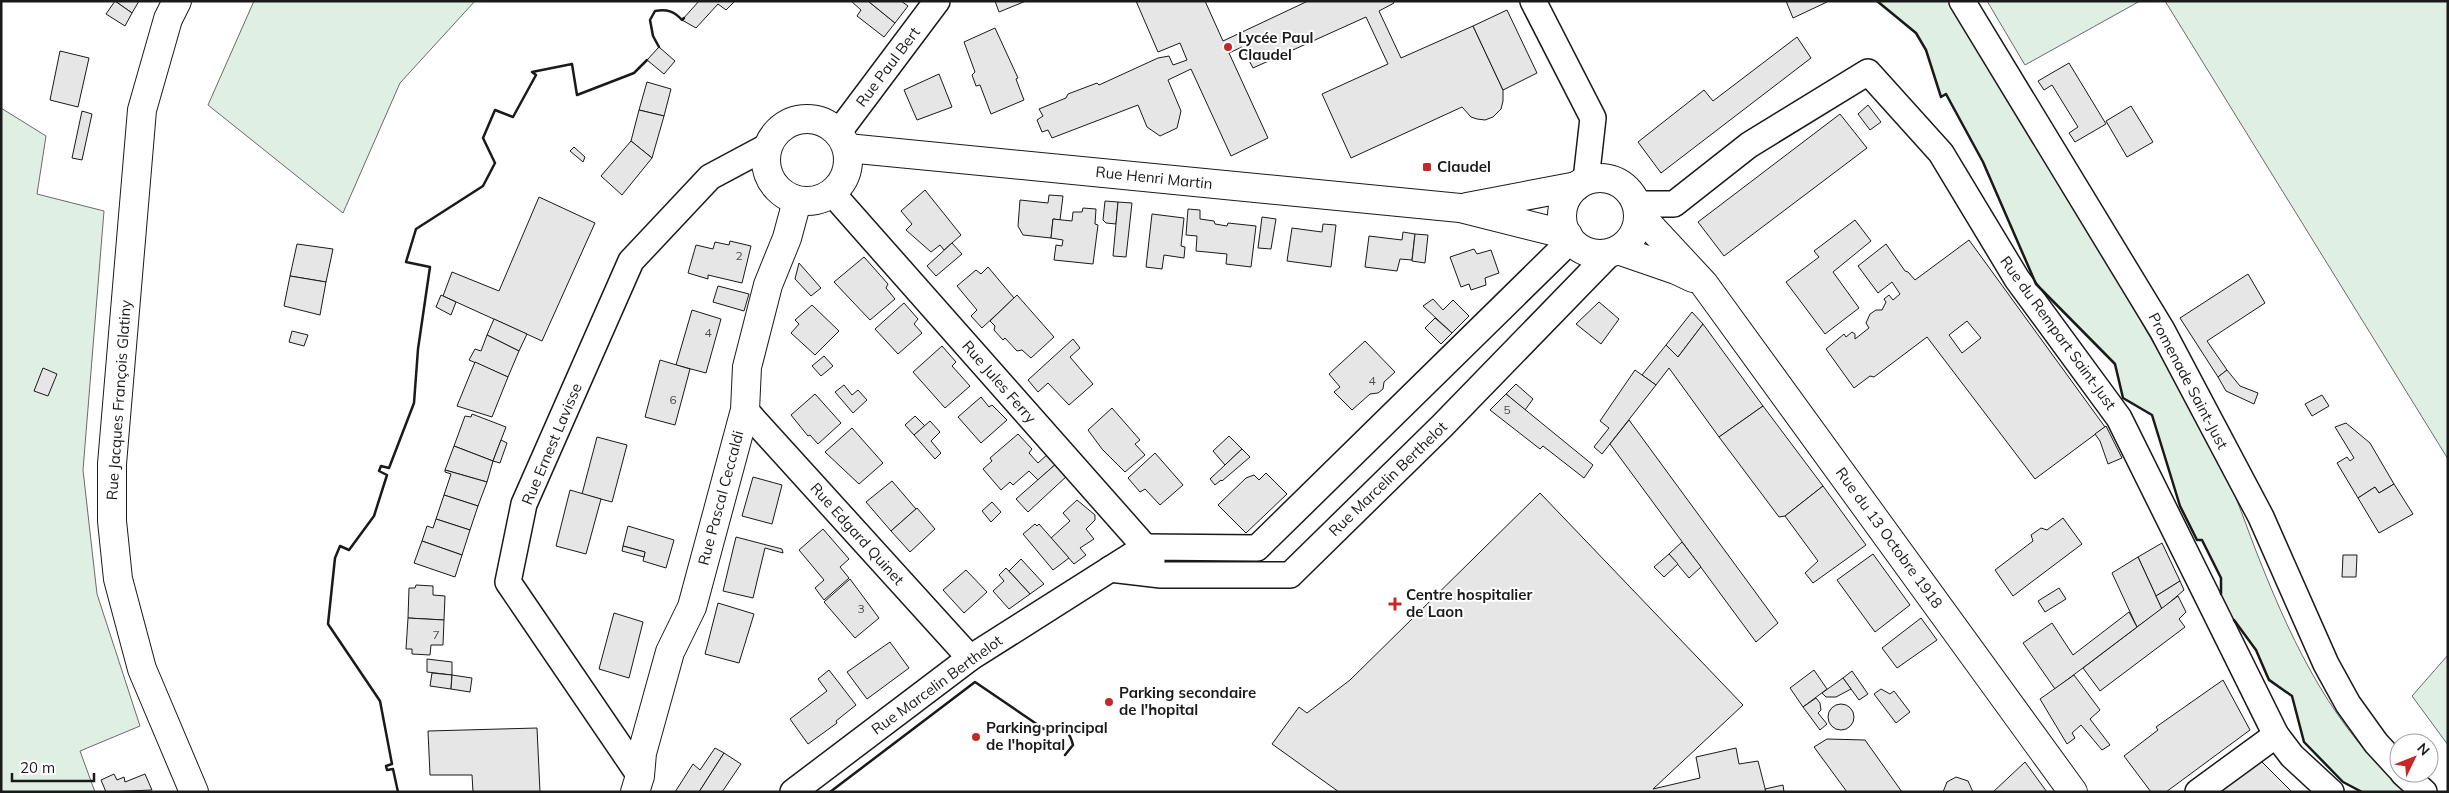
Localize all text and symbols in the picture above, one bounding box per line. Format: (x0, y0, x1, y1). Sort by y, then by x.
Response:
street label: Rue Paul Bert (851, 23, 924, 110)
place label: Lycée Paul Claudel (1238, 28, 1313, 64)
marker: Lycée Paul Claudel (1222, 41, 1234, 53)
place label: Claudel (1437, 157, 1491, 176)
marker: Claudel (1421, 161, 1433, 173)
street label: Rue Henri Martin (1094, 162, 1214, 193)
house number: 2 (735, 248, 743, 263)
street label: Rue du Rempart Saint-Just (1996, 252, 2121, 413)
street label: Rue Jacques François Glatiny (102, 299, 135, 501)
street label: Promenade Saint-Just (2144, 309, 2232, 452)
house number: 4 (704, 325, 712, 340)
street label: Rue Jules Ferry (958, 336, 1040, 427)
house number: 4 (1368, 373, 1376, 388)
street label: Rue Ernest Lavisse (517, 380, 586, 508)
house number: 6 (669, 392, 677, 407)
house number: 5 (1503, 402, 1511, 417)
street label: Rue Marcelin Berthelot (1324, 417, 1451, 540)
street label: Rue Pascal Ceccaldi (693, 429, 748, 567)
street label: Rue du 13 Octobre 1918 (1832, 463, 1947, 612)
street label: Rue Edgard Quinet (806, 479, 908, 589)
place label: Centre hospitalier de Laon (1406, 585, 1532, 621)
marker: Centre hospitalier de Laon (1388, 597, 1402, 611)
house number: 3 (857, 601, 865, 616)
house number: 7 (432, 627, 440, 642)
street label: Rue Marcelin Berthelot (867, 631, 1006, 739)
place label: Parking secondaire de l'hopital (1119, 683, 1256, 719)
marker: Parking secondaire de l'hopital (1103, 696, 1115, 708)
place label: Parking principal de l'hopital (986, 718, 1108, 754)
marker: Parking principal de l'hopital (970, 731, 982, 743)
north arrow (2389, 733, 2439, 783)
text: N (2413, 739, 2434, 759)
scale bar (12, 750, 95, 782)
text: 20 m (20, 758, 55, 777)

